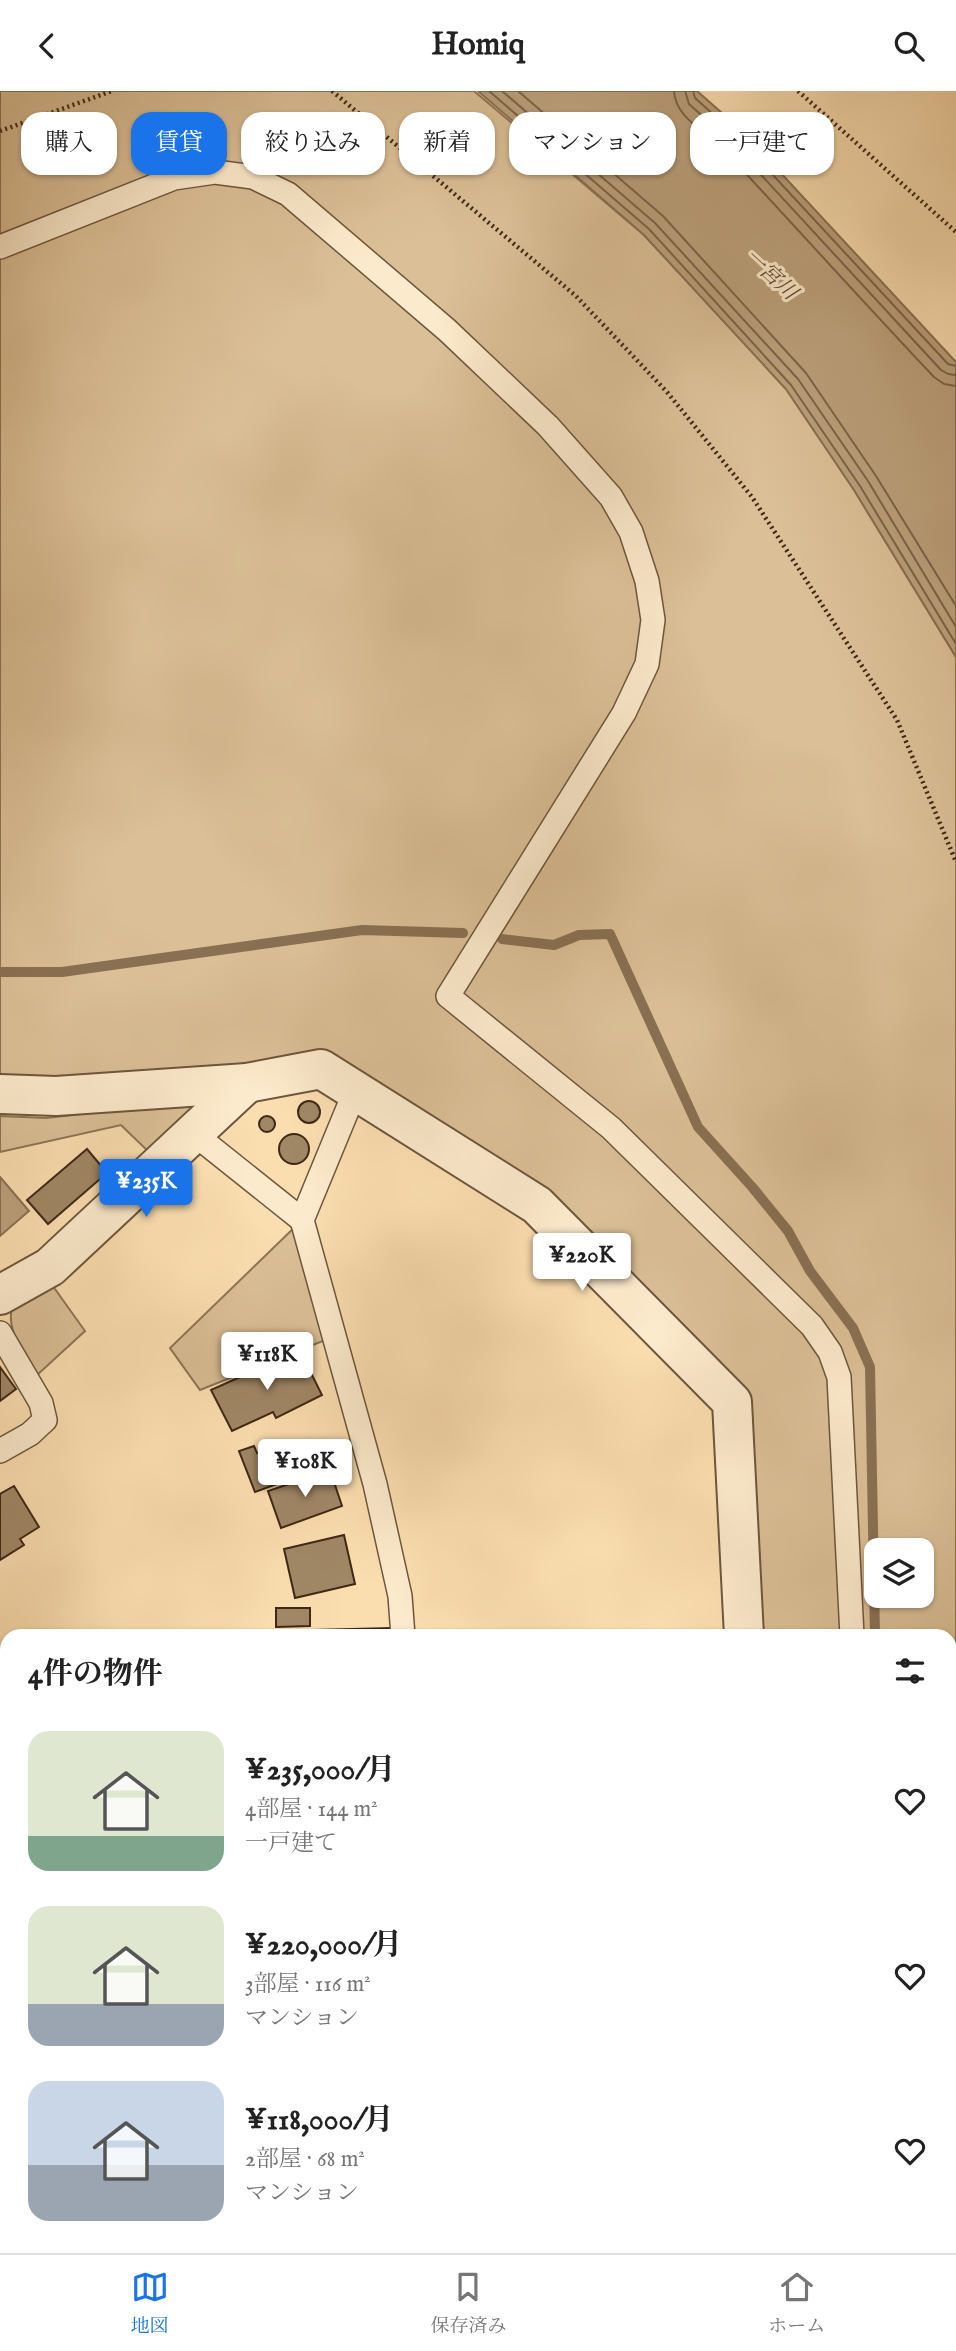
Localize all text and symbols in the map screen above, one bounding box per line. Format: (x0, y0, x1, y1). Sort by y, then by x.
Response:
text: Homiq (431, 25, 525, 66)
icon: back (28, 27, 66, 65)
icon: search (890, 27, 928, 65)
chip: 購入 (21, 112, 117, 175)
chip: 賃貸 (131, 112, 227, 175)
chip: 絞り込み (241, 112, 385, 175)
chip: 新着 (399, 112, 495, 175)
chip: マンション (509, 112, 676, 175)
chip: 一戸建て (690, 112, 834, 175)
water label: 一宮川 (738, 244, 804, 308)
pin: ¥235K (97, 1159, 195, 1219)
text: ¥235K (115, 1167, 177, 1196)
pin: ¥220K (533, 1233, 631, 1293)
text: ¥220K (549, 1241, 615, 1270)
pin: ¥118K (218, 1333, 316, 1392)
text: ¥118K (237, 1340, 297, 1369)
pin: ¥108K (256, 1439, 354, 1499)
text: ¥108K (274, 1447, 336, 1476)
map controls (864, 1538, 934, 1608)
button: layers (864, 1538, 934, 1608)
icon: filters (891, 1652, 929, 1690)
text: 4件の物件 (28, 1656, 163, 1694)
text: ¥235,000/月 (245, 1752, 395, 1790)
icon: home (84, 1759, 168, 1843)
icon: heart (891, 1782, 929, 1820)
text: 4部屋 · 144 m² (245, 1795, 378, 1824)
text: 一戸建て (245, 1829, 337, 1858)
text: ¥220,000/月 (245, 1927, 402, 1965)
icon: home (84, 1934, 168, 2018)
icon: heart (891, 1957, 929, 1995)
text: 3部屋 · 116 m² (245, 1970, 371, 1999)
text: マンション (245, 2004, 359, 2033)
text: ¥118,000/月 (245, 2102, 393, 2140)
icon: home (84, 2109, 168, 2193)
icon: heart (891, 2132, 929, 2170)
text: 2部屋 · 68 m² (245, 2145, 365, 2174)
text: マンション (245, 2179, 359, 2208)
tab: 地図 (131, 2268, 169, 2339)
tab: 保存済み (430, 2268, 506, 2339)
tab: ホーム (768, 2268, 825, 2339)

